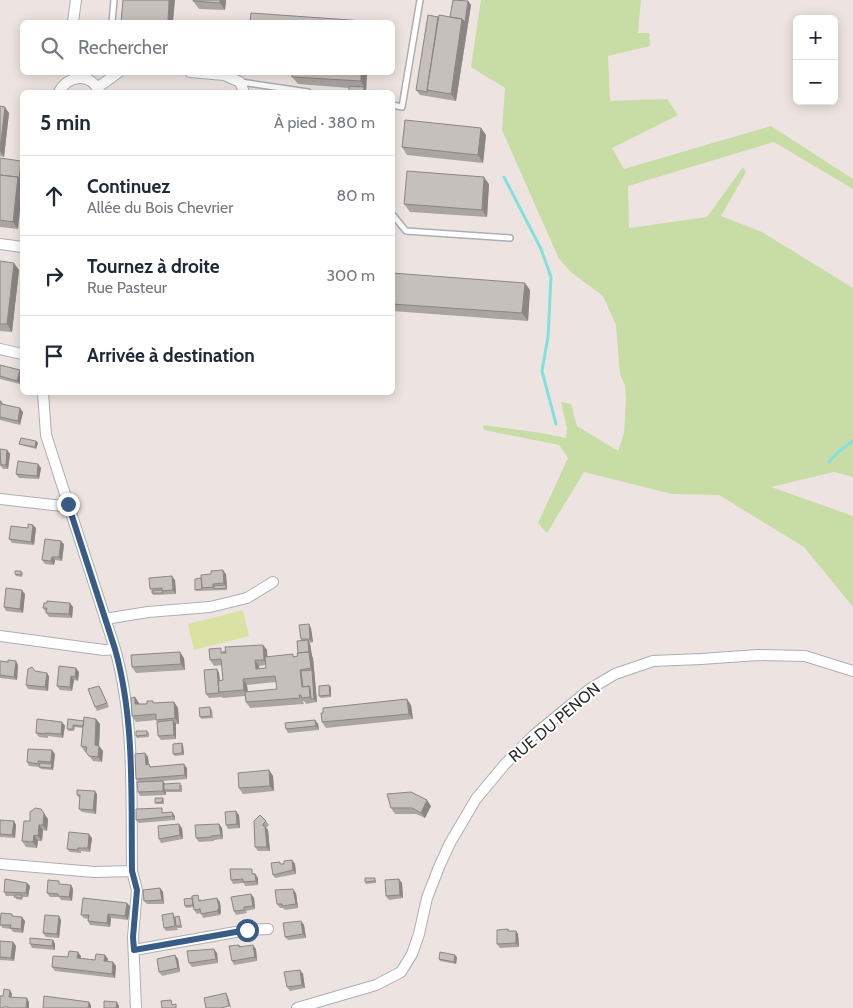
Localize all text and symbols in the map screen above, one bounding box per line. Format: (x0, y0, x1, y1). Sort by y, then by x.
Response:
map controls (793, 15, 838, 105)
button: + (793, 15, 838, 60)
search box (20, 20, 395, 75)
icon: search (38, 34, 66, 62)
text: Rechercher (78, 36, 168, 59)
button: − (793, 60, 838, 105)
text: 5 min (40, 110, 91, 135)
text: À pied · 380 m (274, 113, 375, 132)
text: Continuez (87, 175, 170, 198)
icon: ahead (40, 182, 68, 210)
text: 80 m (337, 186, 375, 205)
text: Allée du Bois Chevrier (87, 198, 233, 217)
text: Tournez à droite (87, 255, 220, 278)
icon: right (40, 262, 68, 290)
text: 300 m (326, 266, 375, 285)
text: Rue Pasteur (87, 278, 167, 297)
icon: arrive (40, 342, 68, 370)
text: Arrivée à destination (87, 344, 255, 367)
route end (57, 493, 80, 516)
street label: RUE DU PENON (505, 679, 604, 766)
route start (236, 919, 259, 942)

